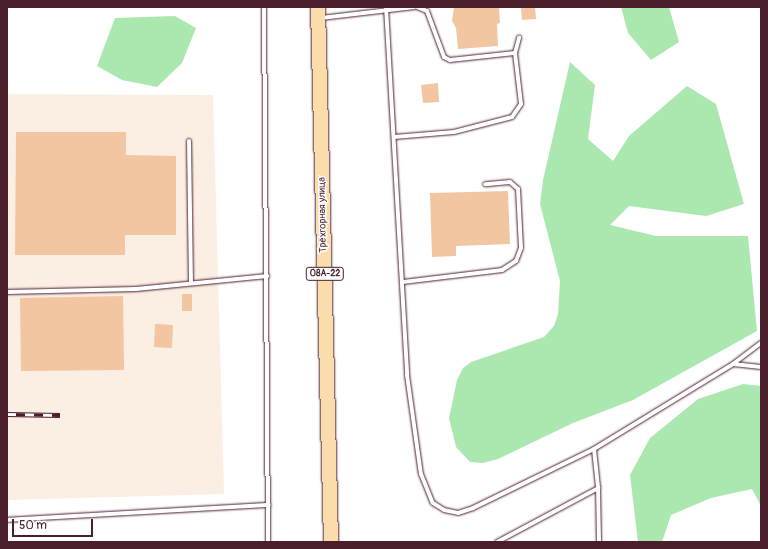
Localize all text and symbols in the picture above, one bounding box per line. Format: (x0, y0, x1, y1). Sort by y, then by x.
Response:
street label: Трёхгорная улица (316, 177, 330, 253)
road number: 08А-22 (305, 267, 345, 281)
scale bar (14, 511, 95, 537)
text: 50 m (19, 518, 47, 533)

